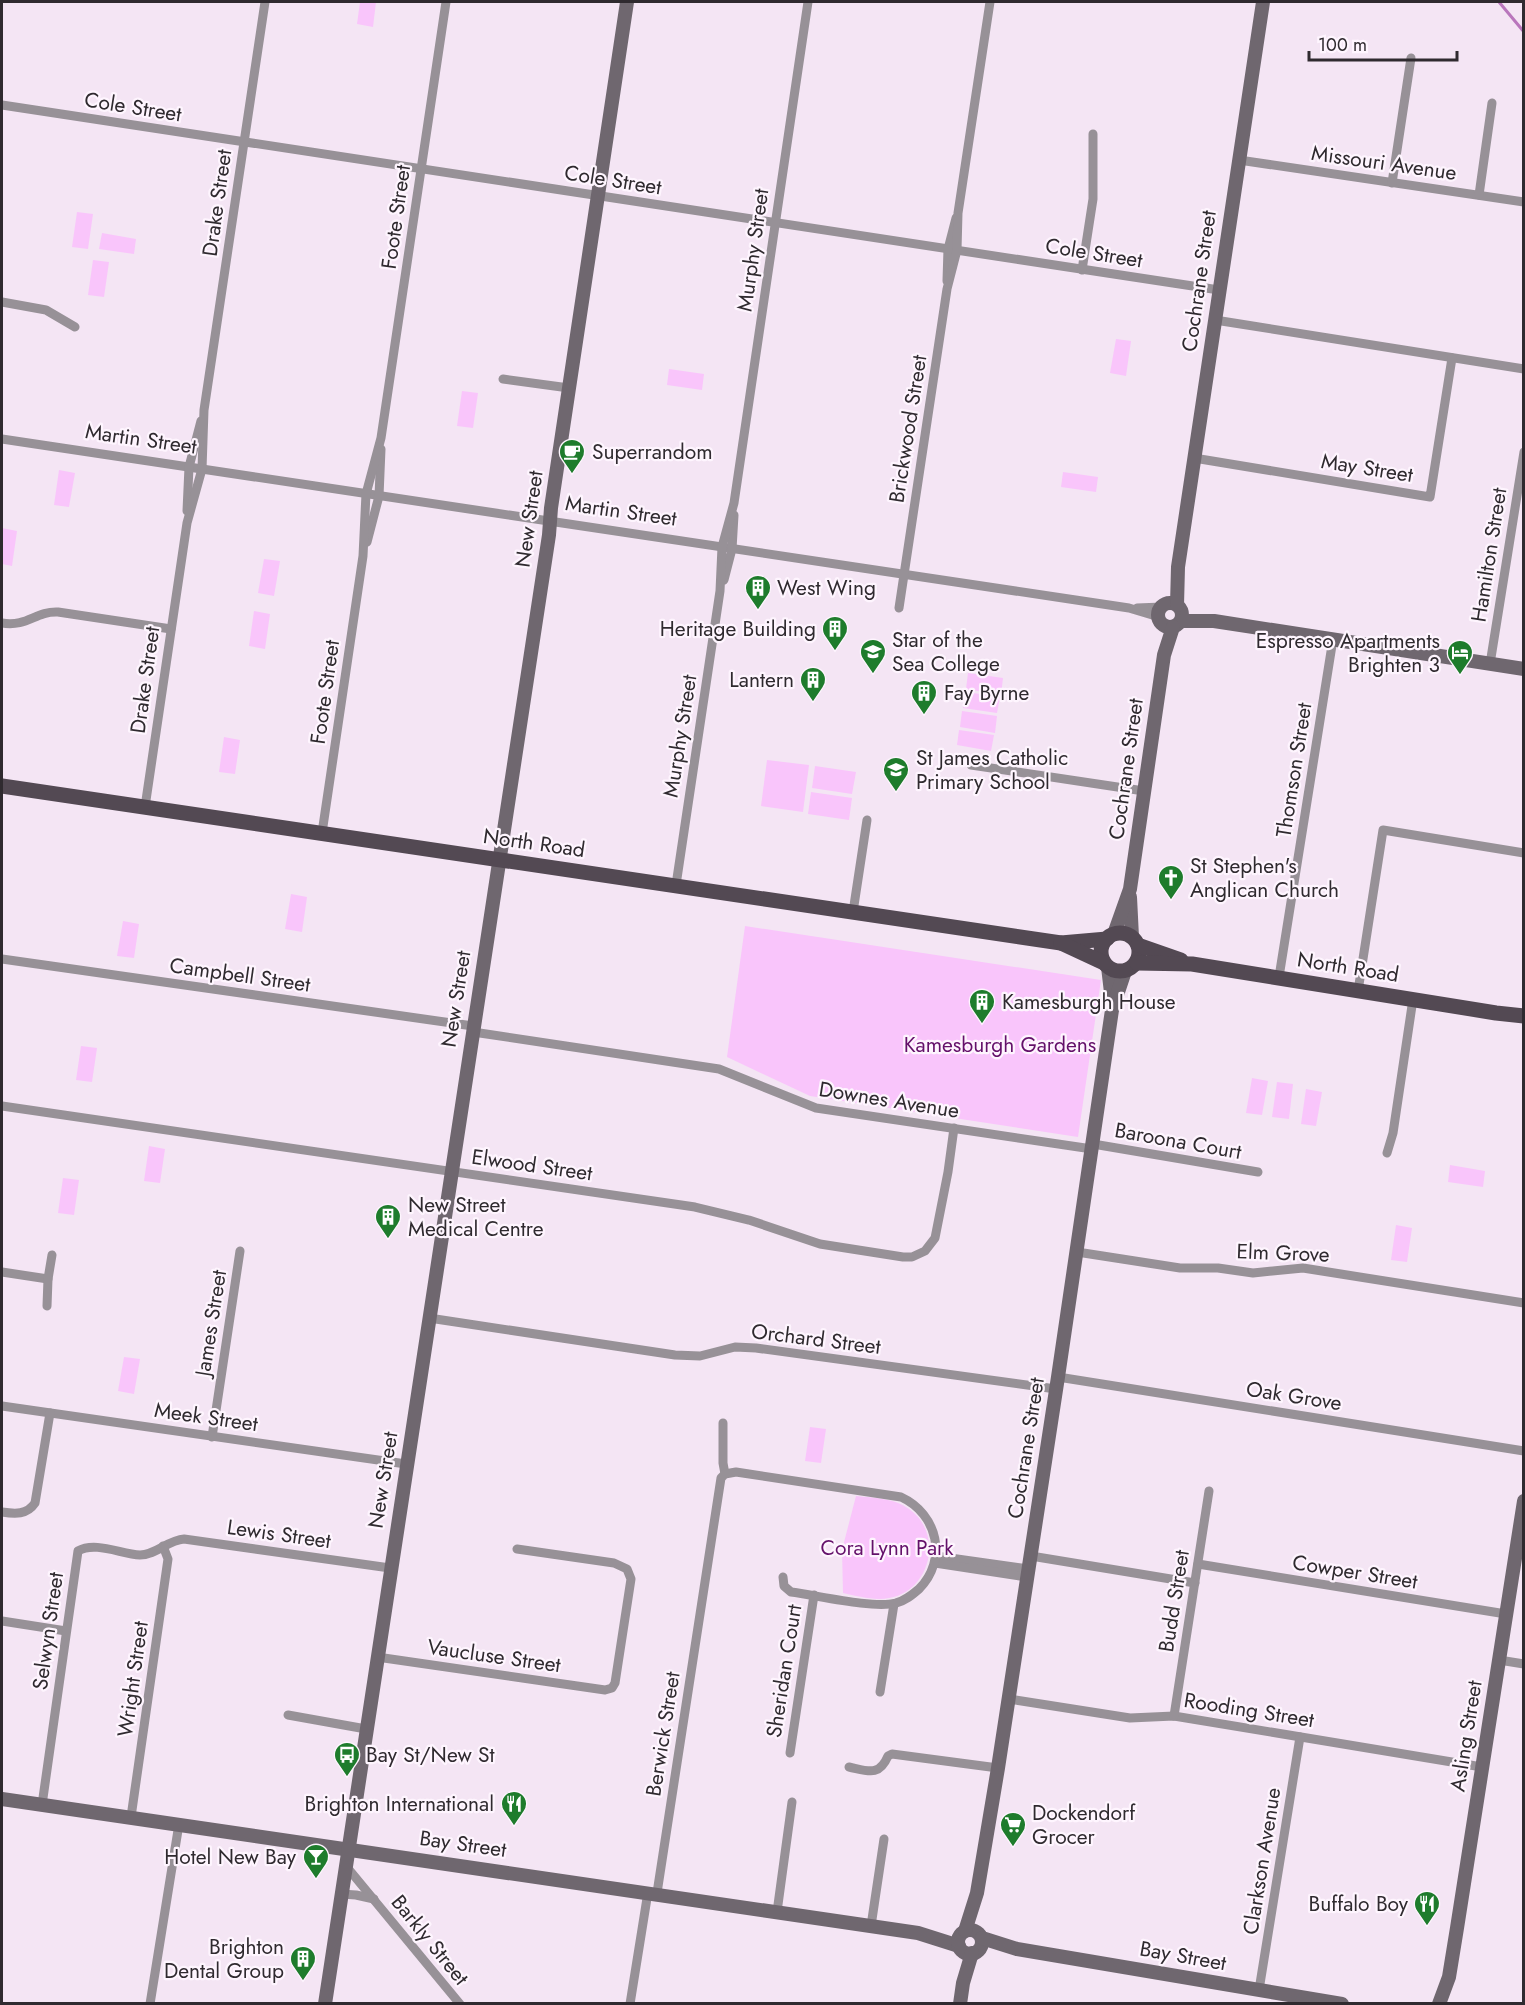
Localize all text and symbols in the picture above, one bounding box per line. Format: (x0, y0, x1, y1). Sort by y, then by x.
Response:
scale bar (1309, 24, 1458, 62)
text: 100 m (1318, 32, 1367, 58)
street label: Cole Street (82, 85, 184, 129)
street label: Missouri Avenue (1309, 138, 1459, 188)
street label: Drake Street (195, 148, 239, 258)
street label: Cole Street (562, 158, 664, 202)
street label: Foote Street (374, 163, 418, 271)
street label: Murphy Street (730, 187, 776, 313)
street label: Cochrane Street (1174, 208, 1224, 354)
street label: Cole Street (1043, 231, 1145, 275)
street label: Brickwood Street (882, 353, 934, 505)
street label: Martin Street (83, 416, 199, 462)
cafe icon: Superrandom (557, 437, 587, 475)
place label: Superrandom (592, 437, 713, 467)
street label: May Street (1319, 446, 1415, 490)
street label: New Street (507, 469, 551, 569)
street label: Hamilton Street (1464, 486, 1514, 624)
street label: Martin Street (563, 488, 679, 534)
building icon: West Wing (743, 573, 773, 611)
place label: West Wing (777, 573, 876, 603)
place label: Heritage Building (660, 614, 816, 644)
building icon: Heritage Building (820, 614, 850, 652)
street label: Drake Street (123, 625, 167, 735)
place label: Star of the Sea College (892, 625, 1000, 679)
place label: Espresso Apartments Brighten 3 (1256, 626, 1440, 680)
school or university icon: Star of the Sea College (858, 637, 888, 675)
street label: Foote Street (303, 638, 347, 746)
hotel icon: Espresso Apartments Brighten 3 (1445, 638, 1475, 676)
place label: Lantern (729, 665, 794, 695)
building icon: Lantern (798, 665, 828, 703)
street label: Murphy Street (656, 673, 704, 799)
building icon: Fay Byrne (909, 678, 939, 716)
place label: Fay Byrne (944, 678, 1030, 708)
street label: Cochrane Street (1101, 696, 1151, 842)
street label: Thomson Street (1269, 700, 1319, 840)
place label: St James Catholic Primary School (916, 743, 1068, 797)
school or university icon: St James Catholic Primary School (881, 755, 911, 793)
street label: North Road (481, 821, 587, 865)
place label: St Stephen's Anglican Church (1190, 851, 1339, 905)
church icon: St Stephen's Anglican Church (1156, 863, 1186, 901)
street label: North Road (1295, 944, 1401, 990)
street label: New Street (434, 949, 478, 1049)
street label: Campbell Street (168, 950, 312, 1000)
building icon: Kamesburgh House (967, 987, 997, 1025)
place label: Kamesburgh House (1002, 987, 1176, 1017)
park label: Kamesburgh Gardens (904, 1030, 1096, 1060)
street label: Downes Avenue (817, 1074, 962, 1126)
street label: Baroona Court (1112, 1115, 1244, 1167)
street label: Elwood Street (470, 1142, 594, 1188)
place label: New Street Medical Centre (408, 1190, 544, 1244)
building icon: New Street Medical Centre (373, 1202, 403, 1240)
street label: Elm Grove (1236, 1236, 1330, 1270)
street label: James Street (187, 1268, 234, 1381)
street label: Orchard Street (750, 1316, 882, 1362)
street label: Oak Grove (1244, 1374, 1344, 1418)
street label: Cochrane Street (1000, 1375, 1052, 1521)
street label: Meek Street (152, 1395, 260, 1439)
street label: New Street (361, 1430, 405, 1530)
street label: Lewis Street (225, 1512, 333, 1556)
park label: Cora Lynn Park (821, 1533, 954, 1563)
street label: Cowper Street (1290, 1547, 1420, 1597)
street label: Budd Street (1151, 1548, 1197, 1654)
street label: Selwyn Street (25, 1570, 71, 1692)
street label: Sheridan Court (759, 1602, 809, 1740)
street label: Wright Street (110, 1619, 156, 1739)
street label: Vaucluse Street (425, 1632, 563, 1680)
street label: Berwick Street (638, 1670, 688, 1798)
street label: Asling Street (1442, 1678, 1490, 1794)
street label: Rooding Street (1182, 1685, 1316, 1735)
bus stop icon: Bay St/New St (332, 1740, 362, 1778)
place label: Bay St/New St (366, 1740, 495, 1770)
street label: Clarkson Avenue (1236, 1785, 1288, 1937)
place label: Brighton International (305, 1789, 494, 1819)
restaurant icon: Brighton International (499, 1789, 529, 1827)
place label: Dockendorf Grocer (1032, 1798, 1136, 1852)
supermarket icon: Dockendorf Grocer (998, 1810, 1028, 1848)
street label: Bay Street (418, 1823, 508, 1865)
place label: Hotel New Bay (164, 1842, 297, 1872)
bar icon: Hotel New Bay (301, 1842, 331, 1880)
street label: Barkly Street (384, 1888, 476, 1992)
place label: Buffalo Boy (1308, 1889, 1409, 1919)
restaurant icon: Buffalo Boy (1412, 1889, 1442, 1927)
place label: Brighton Dental Group (164, 1932, 284, 1986)
street label: Bay Street (1137, 1934, 1229, 1978)
building icon: Brighton Dental Group (288, 1944, 318, 1982)

